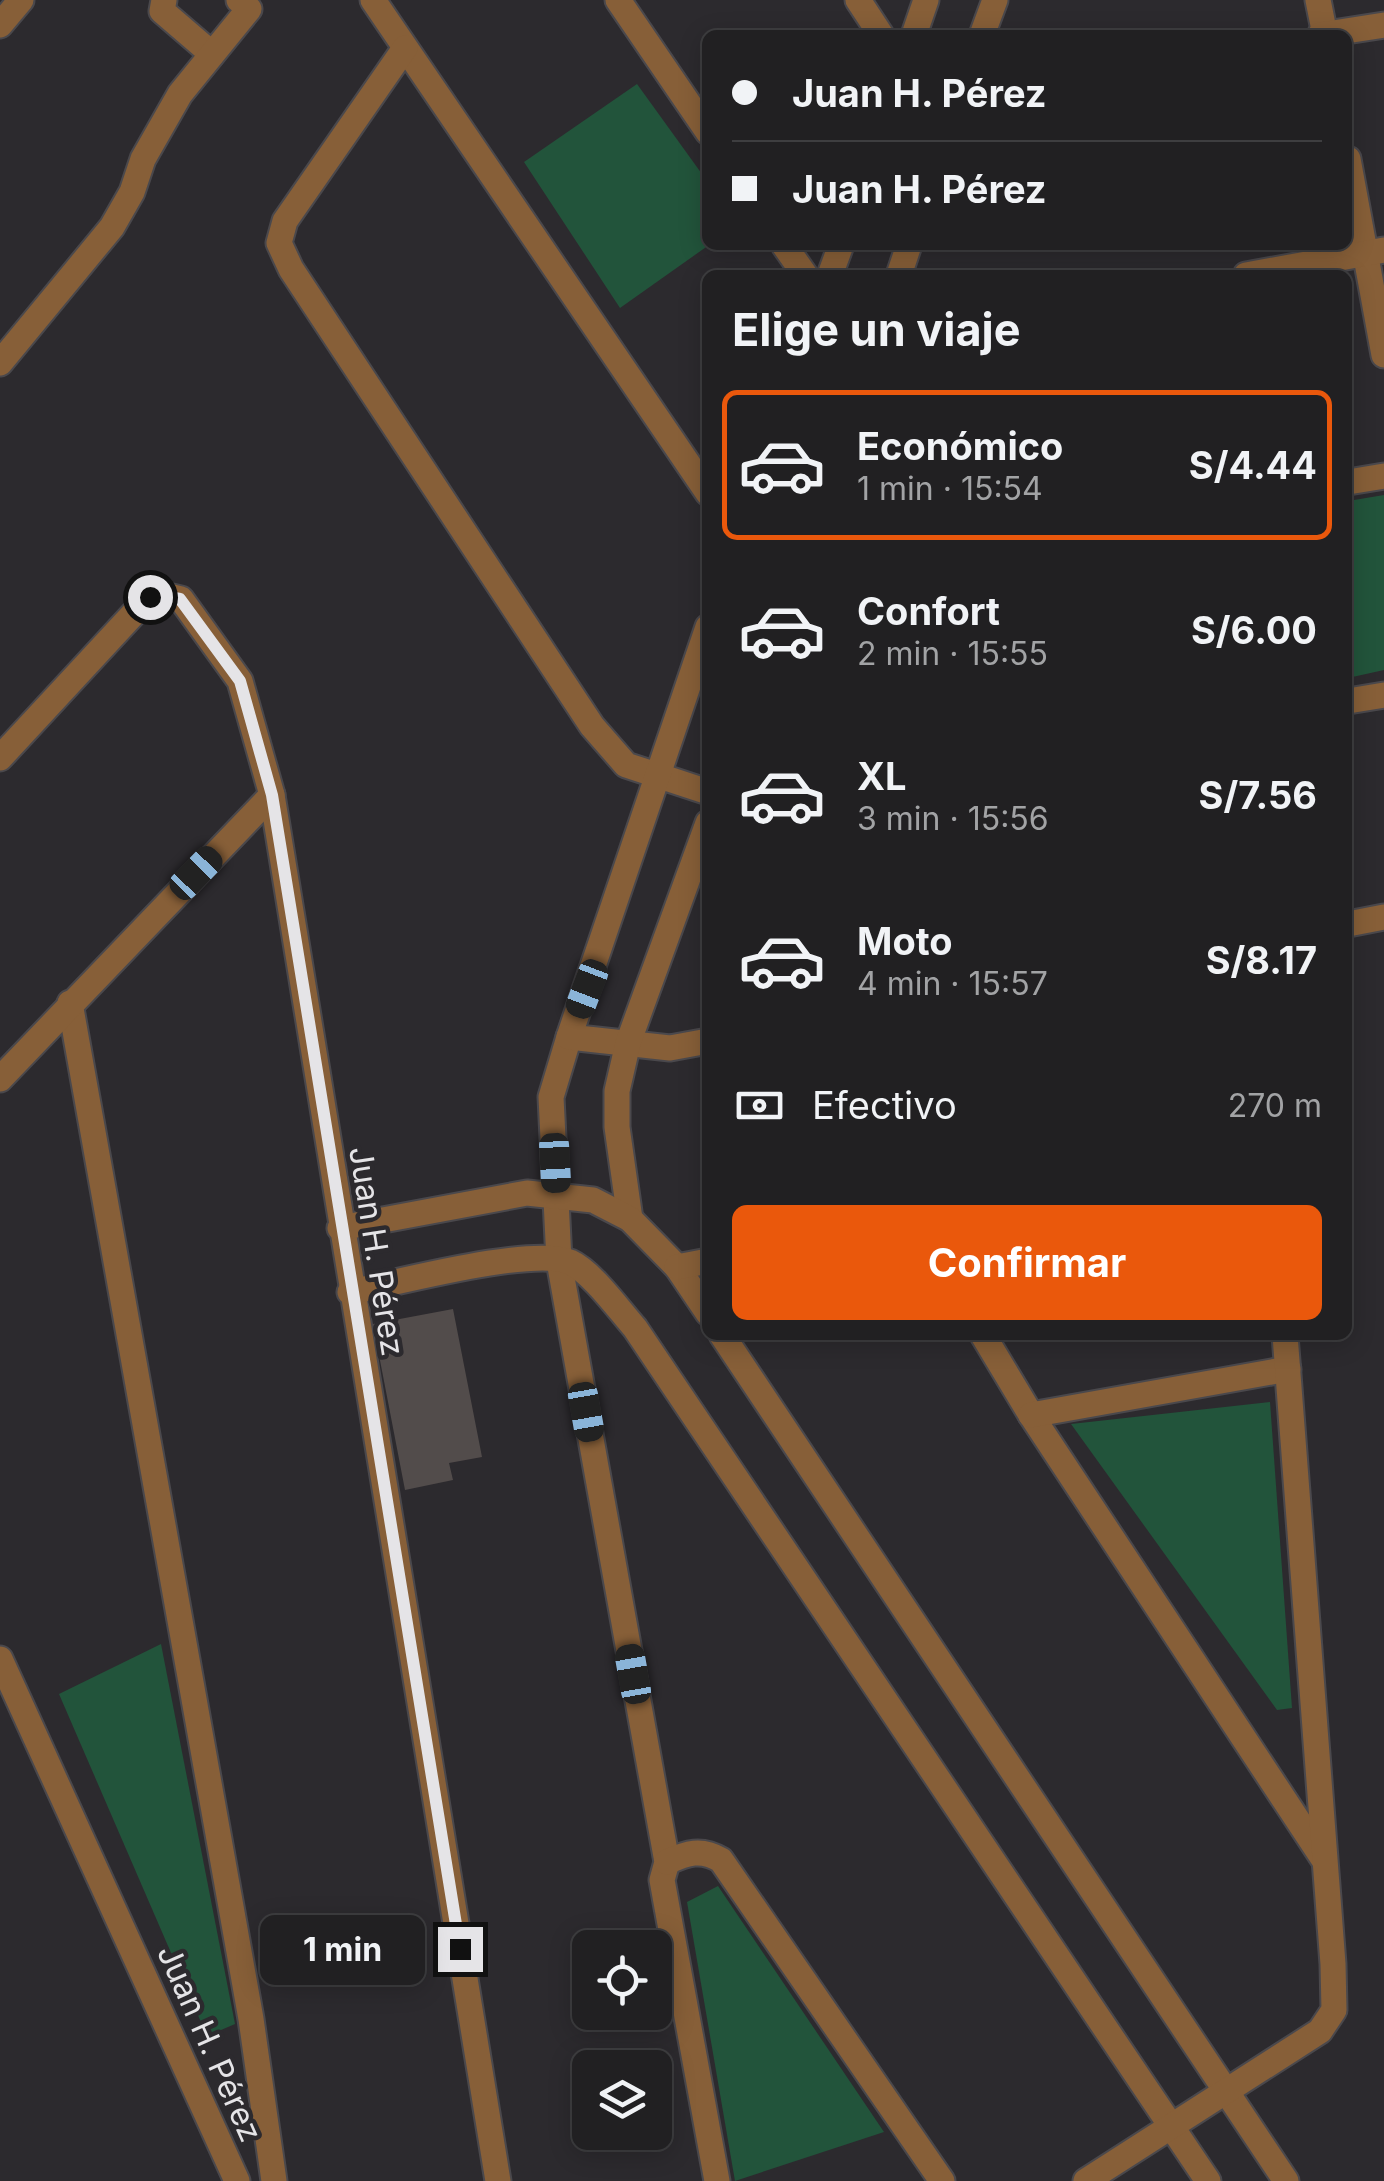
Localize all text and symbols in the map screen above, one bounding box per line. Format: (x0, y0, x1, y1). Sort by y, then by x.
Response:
text: Juan H. Pérez (792, 70, 1047, 116)
text: Juan H. Pérez (792, 166, 1047, 212)
text: Elige un viaje (732, 302, 1021, 357)
icon: car (737, 420, 827, 510)
text: Económico (857, 423, 1063, 469)
text: S/4.44 (1189, 442, 1317, 488)
text: 1 min · 15:54 (857, 469, 1043, 508)
route start (128, 575, 173, 620)
icon: car (737, 585, 827, 675)
text: Confort (857, 588, 1000, 634)
text: S/6.00 (1191, 607, 1317, 653)
text: 2 min · 15:55 (857, 634, 1048, 673)
icon: car (737, 750, 827, 840)
text: XL (857, 753, 907, 799)
text: S/7.56 (1199, 772, 1317, 818)
text: 3 min · 15:56 (857, 799, 1049, 838)
car (164, 841, 228, 905)
icon: car (737, 915, 827, 1005)
text: Moto (857, 918, 953, 964)
text: S/8.17 (1206, 937, 1317, 983)
car (562, 956, 612, 1022)
text: 4 min · 15:57 (857, 964, 1048, 1003)
icon: cash (732, 1078, 787, 1133)
text: Efectivo (812, 1082, 957, 1128)
text: 270 m (1228, 1086, 1322, 1125)
car (538, 1132, 572, 1194)
street label: Juan H. Pérez (341, 1144, 413, 1358)
button: Confirmar (732, 1205, 1322, 1320)
car (566, 1380, 606, 1444)
car (613, 1642, 653, 1706)
callout: 1 min (260, 1914, 425, 1984)
route end (438, 1927, 483, 1972)
text: 1 min (303, 1930, 382, 1969)
map controls (572, 1930, 672, 2150)
button: locate (572, 1930, 672, 2030)
street label: Juan H. Pérez (149, 1939, 271, 2147)
button: layers (572, 2050, 672, 2150)

